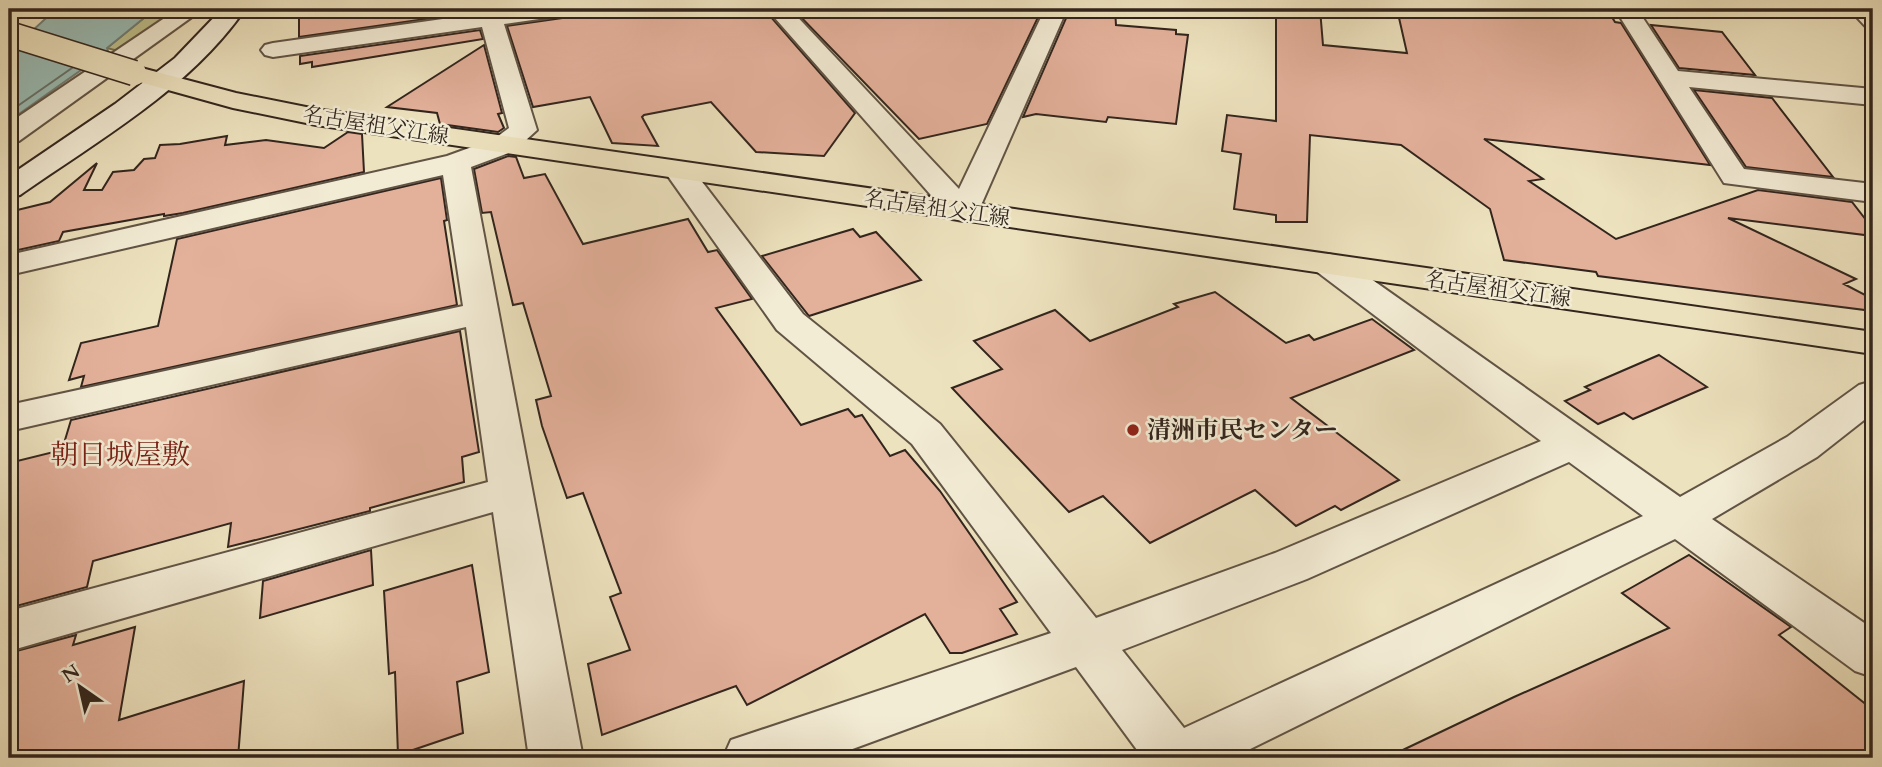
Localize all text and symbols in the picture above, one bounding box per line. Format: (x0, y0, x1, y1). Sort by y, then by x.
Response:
street label: 名古屋祖父江線 (301, 100, 451, 151)
street label: 名古屋祖父江線 (862, 184, 1012, 233)
street label: 名古屋祖父江線 (1423, 265, 1573, 314)
place label: 清洲市民センター (1147, 414, 1338, 447)
marker: 清洲市民センター (1125, 422, 1141, 438)
district label: 朝日城屋敷 (50, 436, 190, 474)
north arrow (46, 652, 116, 722)
text: N (57, 658, 86, 689)

